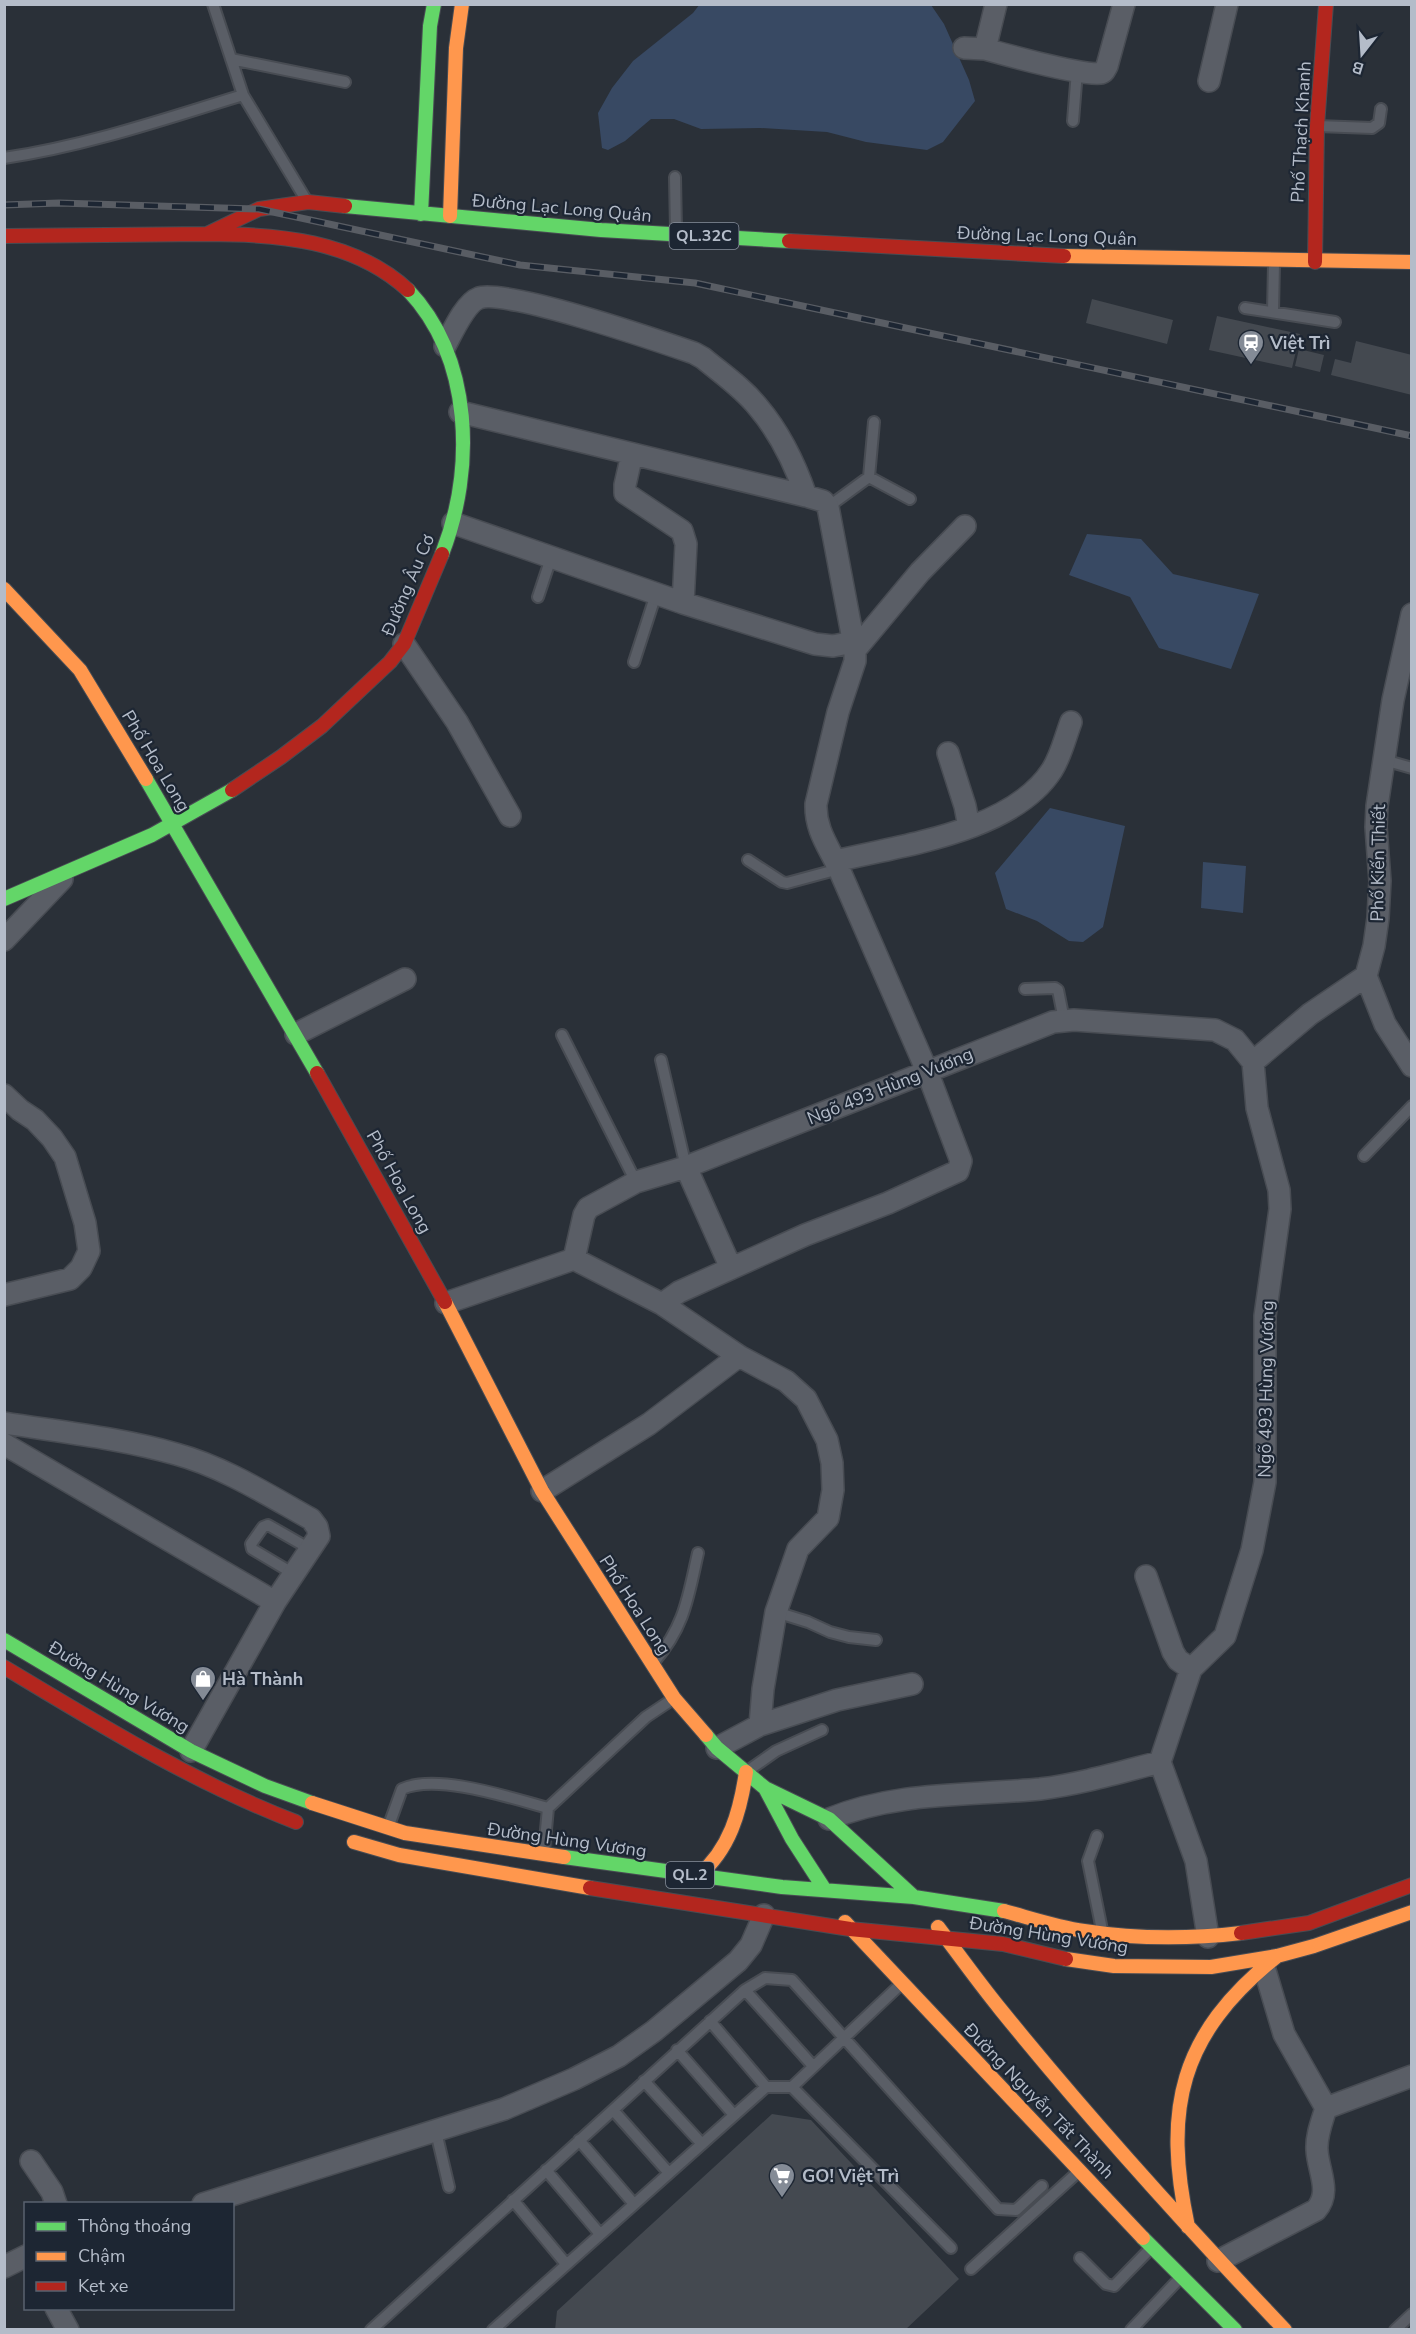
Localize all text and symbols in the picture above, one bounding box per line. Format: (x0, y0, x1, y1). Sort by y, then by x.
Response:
north arrow (1332, 24, 1392, 84)
text: B (1349, 55, 1366, 80)
street label: Phố Thạch Khanh (1285, 61, 1317, 203)
street label: Đường Lạc Long Quân (470, 188, 653, 228)
street label: Đường Lạc Long Quân (956, 221, 1137, 251)
road number: QL.32C (670, 223, 738, 249)
station icon: Việt Trì (1236, 328, 1266, 366)
place label: Việt Trì (1269, 331, 1330, 355)
street label: Đường Âu Cơ (375, 531, 440, 640)
street label: Phố Hoa Long (116, 706, 196, 816)
street label: Phố Kiến Thiết (1365, 804, 1391, 922)
street label: Ngõ 493 Hùng Vương (803, 1042, 977, 1130)
street label: Phố Hoa Long (361, 1126, 437, 1238)
street label: Ngõ 493 Hùng Vương (1252, 1300, 1280, 1478)
street label: Phố Hoa Long (594, 1550, 676, 1660)
street label: Đường Hùng Vương (43, 1635, 194, 1739)
shop icon: Hà Thành (188, 1664, 218, 1702)
place label: Hà Thành (222, 1667, 303, 1691)
street label: Đường Hùng Vương (485, 1817, 648, 1863)
road number: QL.2 (666, 1862, 714, 1888)
street label: Đường Hùng Vương (967, 1910, 1130, 1959)
street label: Đường Nguyễn Tất Thành (958, 2017, 1120, 2184)
supermarket icon: GO! Việt Trì (767, 2161, 797, 2199)
place label: GO! Việt Trì (802, 2164, 899, 2188)
legend (24, 2202, 234, 2310)
text: Thông thoáng (78, 2214, 191, 2238)
text: Chậm (78, 2244, 125, 2268)
text: Kẹt xe (78, 2274, 128, 2298)

